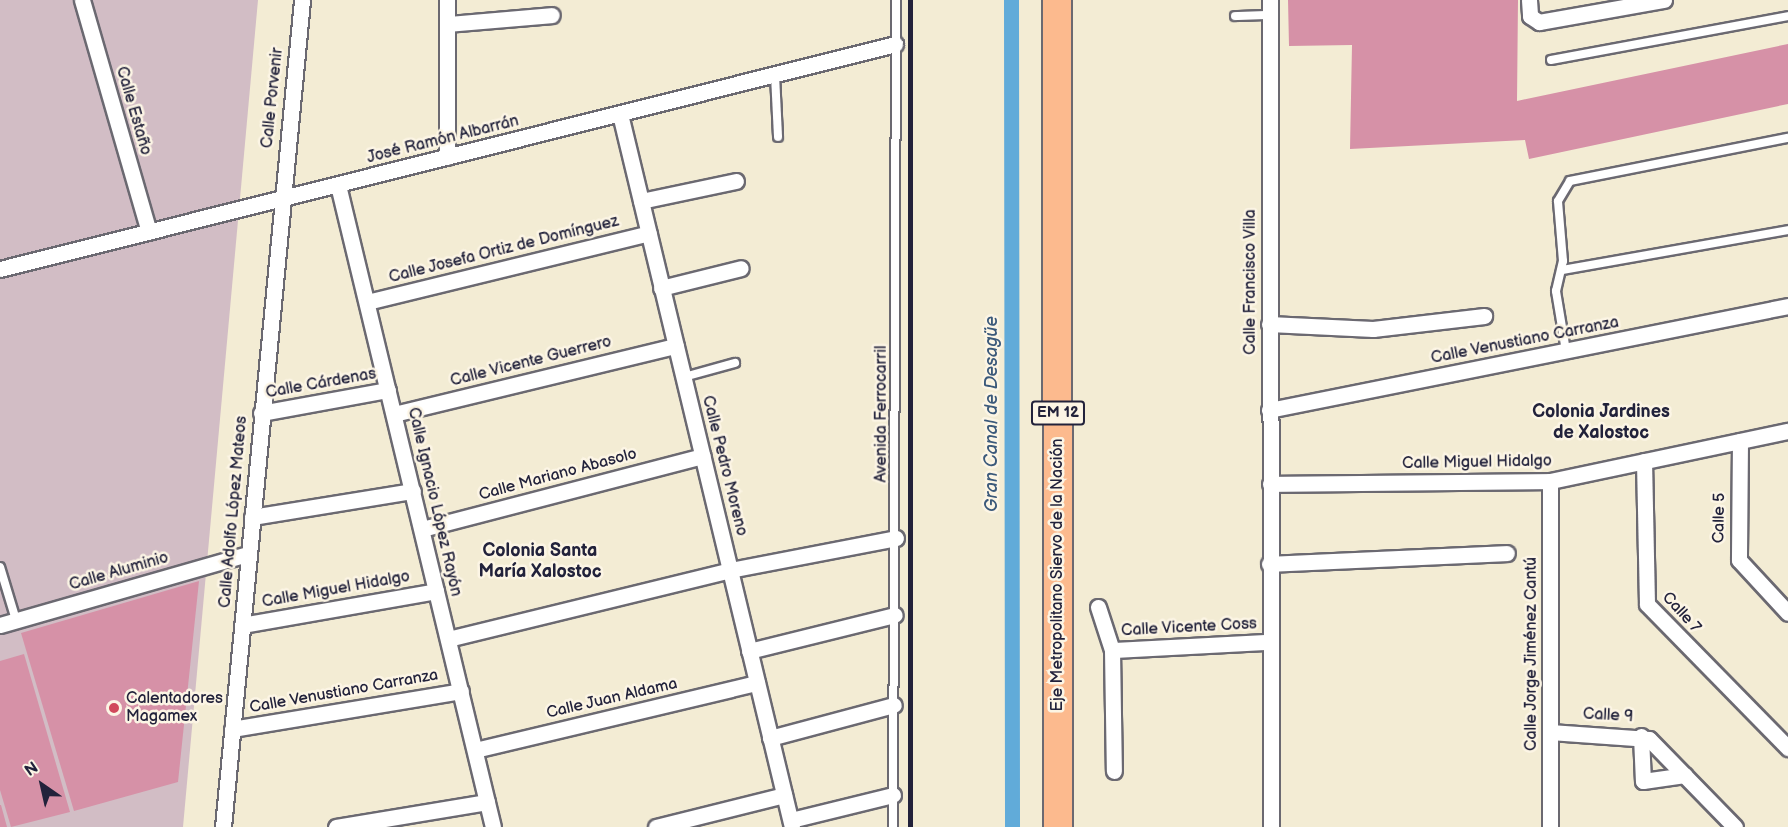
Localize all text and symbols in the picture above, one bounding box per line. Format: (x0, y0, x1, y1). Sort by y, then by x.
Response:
street label: Calle Porvenir (258, 47, 288, 149)
street label: Calle Estaño (111, 64, 155, 158)
street label: José Ramón Albarrán (365, 112, 521, 168)
street label: Calle Francisco Villa (1241, 209, 1261, 355)
street label: Calle Josefa Ortiz de Domínguez (387, 212, 621, 288)
street label: Calle Venustiano Carranza (1429, 313, 1621, 369)
water label: Gran Canal de Desagüe (981, 316, 1003, 512)
street label: Calle Vicente Guerrero (448, 333, 614, 391)
street label: Avenida Ferrocarril (872, 346, 892, 482)
street label: Calle Cárdenas (264, 365, 378, 403)
street label: Calle Pedro Moreno (697, 394, 751, 538)
road number: EM 12 (1030, 401, 1086, 425)
district label: Colonia Jardines de Xalostoc (1532, 402, 1670, 444)
street label: Calle Ignacio López Rayón (403, 406, 465, 598)
street label: Calle Adolfo López Mateos (216, 415, 252, 609)
street label: Eje Metropolitano Siervo de la Nación (1048, 438, 1068, 712)
street label: Calle Mariano Abasolo (477, 445, 639, 505)
street label: Calle Miguel Hidalgo (1402, 452, 1552, 474)
street label: Calle 5 (1710, 493, 1730, 543)
district label: Colonia Santa María Xalostoc (478, 541, 602, 584)
street label: Calle Aluminio (67, 549, 171, 595)
street label: Calle Jorge Jiménez Cantú (1522, 556, 1542, 752)
street label: Calle Miguel Hidalgo (261, 568, 411, 612)
street label: Calle 7 (1657, 588, 1705, 638)
street label: Calle Vicente Coss (1120, 615, 1258, 641)
street label: Calle Venustiano Carranza (248, 666, 440, 718)
street label: Calle Juan Aldama (544, 675, 680, 723)
place label: Calentadores Magamex (126, 689, 223, 727)
marker: Calentadores Magamex (107, 701, 121, 715)
street label: Calle 9 (1582, 705, 1634, 727)
north arrow (12, 755, 72, 815)
text: N (21, 758, 42, 781)

